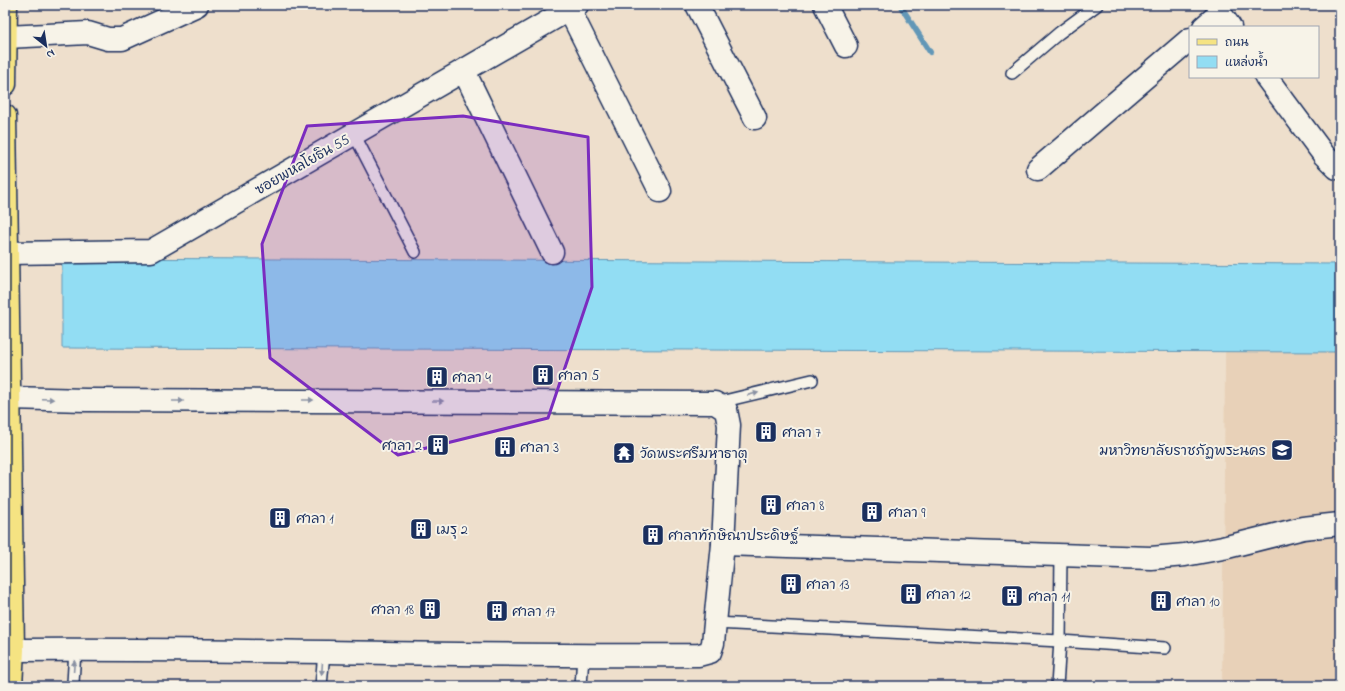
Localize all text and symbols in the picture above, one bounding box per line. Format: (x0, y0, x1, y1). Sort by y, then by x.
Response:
north arrow (26, 26, 66, 66)
legend (1189, 26, 1319, 78)
text: ถนน (1225, 34, 1249, 52)
text: N (43, 45, 58, 63)
text: แหล่งน้ำ (1225, 51, 1268, 72)
street label: ซอยพหลโยธิน 55 (252, 130, 354, 201)
building icon: ศาลา 5 (530, 362, 556, 388)
building icon: ศาลา 4 (424, 364, 450, 390)
place label: ศาลา 5 (558, 366, 599, 387)
place label: ศาลา 4 (452, 368, 491, 389)
one-way arrow (747, 391, 759, 397)
one-way arrow (42, 396, 55, 402)
one-way arrow (302, 397, 315, 403)
one-way arrow (172, 398, 185, 404)
one-way arrow (432, 398, 445, 404)
building icon: ศาลา 7 (753, 419, 779, 445)
place label: ศาลา 7 (782, 423, 821, 444)
building icon: ศาลา 2 (425, 432, 451, 458)
building icon: ศาลา 3 (492, 434, 518, 460)
place label: ศาลา 2 (382, 436, 422, 457)
school or university icon: มหาวิทยาลัยราชภัฏพระนคร (1269, 437, 1295, 463)
place label: ศาลา 3 (520, 438, 559, 459)
temple icon: วัดพระศรีมหาธาตุ (611, 440, 637, 466)
place label: มหาวิทยาลัยราชภัฏพระนคร (1099, 441, 1266, 462)
place label: วัดพระศรีมหาธาตุ (640, 444, 748, 465)
building icon: ศาลา 8 (758, 492, 784, 518)
place label: ศาลา 8 (786, 496, 824, 517)
building icon: ศาลา 9 (859, 499, 885, 525)
place label: ศาลา 9 (888, 503, 926, 524)
building icon: ศาลา 1 (267, 505, 293, 531)
place label: ศาลา 1 (296, 509, 334, 530)
building icon: เมรุ 2 (408, 516, 434, 542)
place label: เมรุ 2 (436, 520, 468, 541)
building icon: ศาลาทักษิณาประดิษฐ์ (640, 522, 666, 548)
place label: ศาลาทักษิณาประดิษฐ์ (668, 526, 799, 547)
building icon: ศาลา 13 (778, 571, 804, 597)
place label: ศาลา 13 (806, 575, 850, 596)
building icon: ศาลา 12 (898, 581, 924, 607)
building icon: ศาลา 11 (999, 583, 1025, 609)
place label: ศาลา 12 (926, 585, 971, 606)
place label: ศาลา 11 (1028, 587, 1071, 608)
building icon: ศาลา 10 (1148, 588, 1174, 614)
place label: ศาลา 10 (1176, 592, 1220, 613)
building icon: ศาลา 18 (417, 596, 443, 622)
building icon: ศาลา 17 (484, 598, 510, 624)
place label: ศาลา 18 (371, 600, 414, 621)
place label: ศาลา 17 (512, 602, 556, 623)
one-way arrow (70, 660, 77, 672)
one-way arrow (319, 663, 326, 675)

